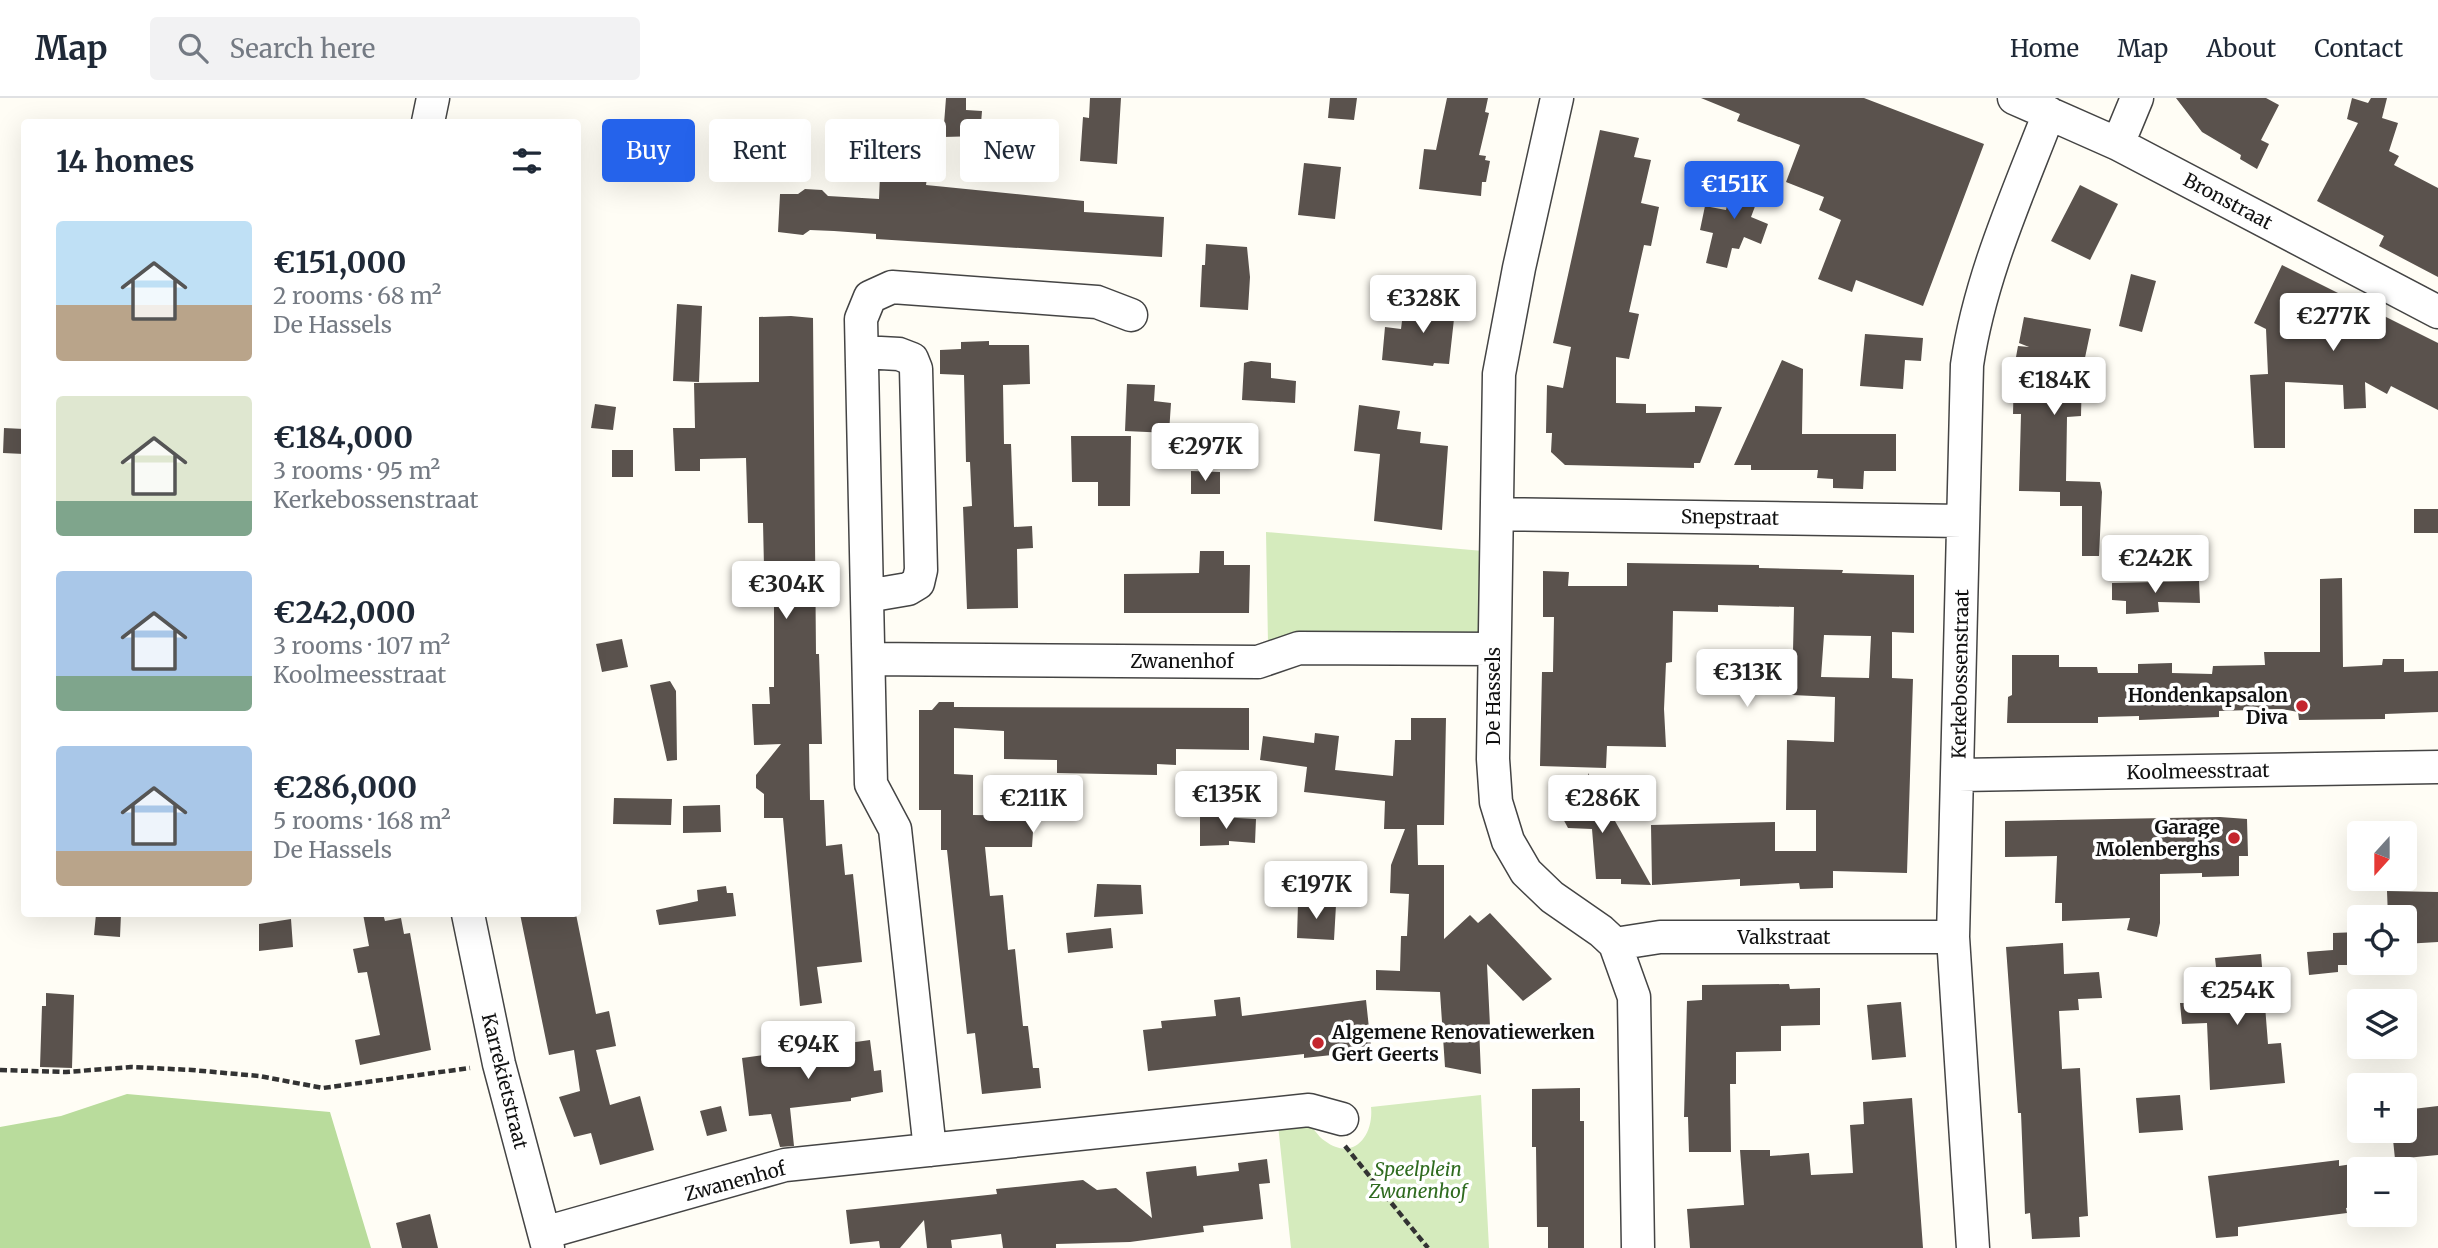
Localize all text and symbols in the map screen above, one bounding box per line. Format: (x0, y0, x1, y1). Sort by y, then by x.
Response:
search box (150, 17, 640, 80)
text: Map (35, 28, 108, 69)
icon: search (174, 29, 212, 67)
text: Search here (230, 32, 375, 65)
text: Home (2010, 33, 2079, 64)
text: Map (2117, 33, 2168, 64)
text: About (2206, 33, 2276, 64)
text: Contact (2314, 33, 2403, 64)
chip: Buy (602, 119, 695, 182)
chip: Rent (709, 119, 811, 182)
chip: Filters (825, 119, 946, 182)
chip: New (960, 119, 1059, 182)
text: 14 homes (56, 142, 194, 180)
icon: filters (508, 142, 546, 180)
pin: €151K (1685, 162, 1783, 221)
street label: Bronstraat (2179, 168, 2277, 235)
text: €151K (1700, 169, 1768, 198)
text: €151,000 (273, 243, 406, 281)
icon: home (112, 249, 196, 333)
pin: €328K (1374, 275, 1472, 335)
text: 2 rooms · 68 m² (273, 281, 441, 310)
text: €328K (1386, 283, 1460, 312)
pin: €277K (2284, 294, 2382, 353)
text: €277K (2296, 301, 2370, 330)
text: De Hassels (273, 310, 392, 339)
pin: €184K (2005, 358, 2103, 417)
text: €184K (2018, 365, 2090, 394)
text: €184,000 (273, 418, 413, 456)
icon: home (112, 424, 196, 508)
pin: €297K (1156, 424, 1254, 483)
text: €297K (1168, 431, 1242, 460)
text: 3 rooms · 95 m² (273, 456, 440, 485)
text: Kerkebossenstraat (273, 485, 479, 514)
street label: Snepstraat (1681, 504, 1780, 530)
pin: €242K (2106, 536, 2204, 595)
text: €242K (2118, 543, 2192, 572)
pin: €304K (737, 561, 835, 621)
text: €304K (748, 569, 824, 598)
street label: Kerkebossenstraat (1947, 588, 1973, 759)
text: €242,000 (273, 593, 416, 631)
icon: home (112, 599, 196, 683)
text: 3 rooms · 107 m² (273, 631, 450, 660)
street label: De Hassels (1481, 647, 1505, 745)
street label: Zwanenhof (1130, 649, 1235, 673)
pin: €313K (1698, 650, 1796, 709)
text: €313K (1712, 657, 1782, 686)
text: Koolmeesstraat (273, 660, 446, 689)
place label: Hondenkapsalon Diva (2128, 683, 2288, 729)
marker: Hondenkapsalon Diva (2294, 698, 2310, 714)
street label: Koolmeesstraat (2126, 758, 2270, 784)
text: €286,000 (273, 768, 417, 806)
pin: €135K (1177, 772, 1275, 831)
icon: home (112, 774, 196, 858)
pin: €211K (984, 776, 1082, 835)
pin: €286K (1553, 776, 1651, 835)
text: €135K (1191, 779, 1261, 808)
text: €211K (999, 783, 1067, 812)
text: €286K (1564, 783, 1640, 812)
text: 5 rooms · 168 m² (273, 806, 451, 835)
place label: Garage Molenberghs (2095, 815, 2220, 861)
north arrow (2347, 821, 2417, 891)
map controls (2347, 821, 2417, 1227)
marker: Garage Molenberghs (2226, 830, 2242, 846)
text: De Hassels (273, 835, 392, 864)
pin: €197K (1267, 862, 1365, 921)
text: €197K (1280, 869, 1352, 898)
button: locate (2347, 905, 2417, 975)
street label: Valkstraat (1737, 925, 1831, 949)
pin: €254K (2188, 968, 2286, 1027)
text: €254K (2200, 975, 2274, 1004)
button: layers (2347, 989, 2417, 1059)
street label: Karrekietstraat (477, 1011, 534, 1152)
place label: Algemene Renovatiewerken Gert Geerts (1331, 1020, 1595, 1066)
pin: €94K (767, 1021, 849, 1081)
text: €94K (777, 1029, 839, 1058)
marker: Algemene Renovatiewerken Gert Geerts (1310, 1035, 1326, 1051)
button: + (2347, 1073, 2417, 1143)
street label: Zwanenhof (682, 1156, 789, 1206)
park label: Speelplein Zwanenhof (1368, 1157, 1469, 1203)
button: − (2347, 1157, 2417, 1227)

